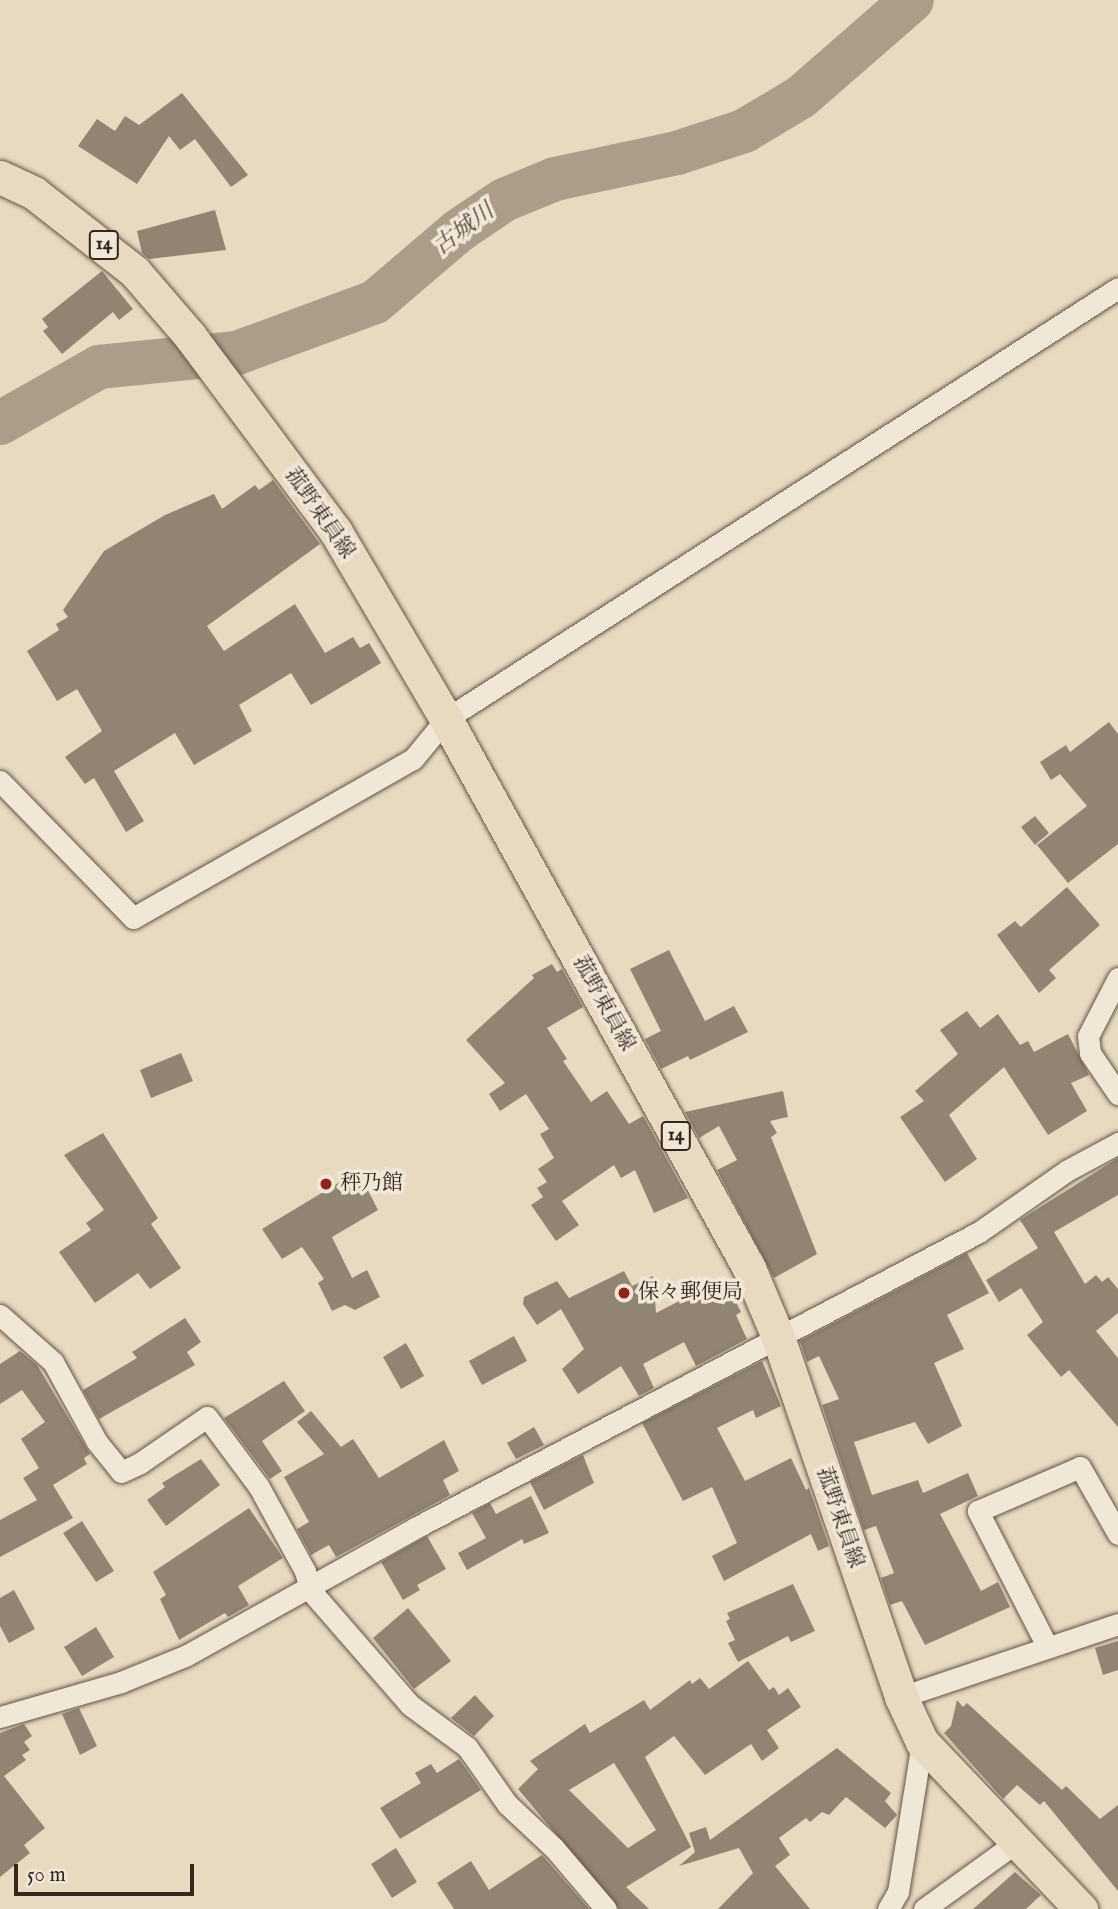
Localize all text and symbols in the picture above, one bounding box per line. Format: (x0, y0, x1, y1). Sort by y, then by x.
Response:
water label: 古城川 (428, 198, 500, 262)
road number: 14 (88, 230, 120, 260)
street label: 菰野東員線 (279, 464, 359, 564)
street label: 菰野東員線 (567, 952, 639, 1056)
road number: 14 (660, 1120, 692, 1152)
place label: 秤乃館 (340, 1171, 403, 1197)
marker: 秤乃館 (318, 1176, 334, 1192)
place label: 保々郵便局 (638, 1280, 743, 1306)
marker: 保々郵便局 (616, 1285, 632, 1301)
street label: 菰野東員線 (810, 1464, 868, 1572)
scale bar (18, 1850, 198, 1894)
text: 50 m (27, 1862, 66, 1889)

